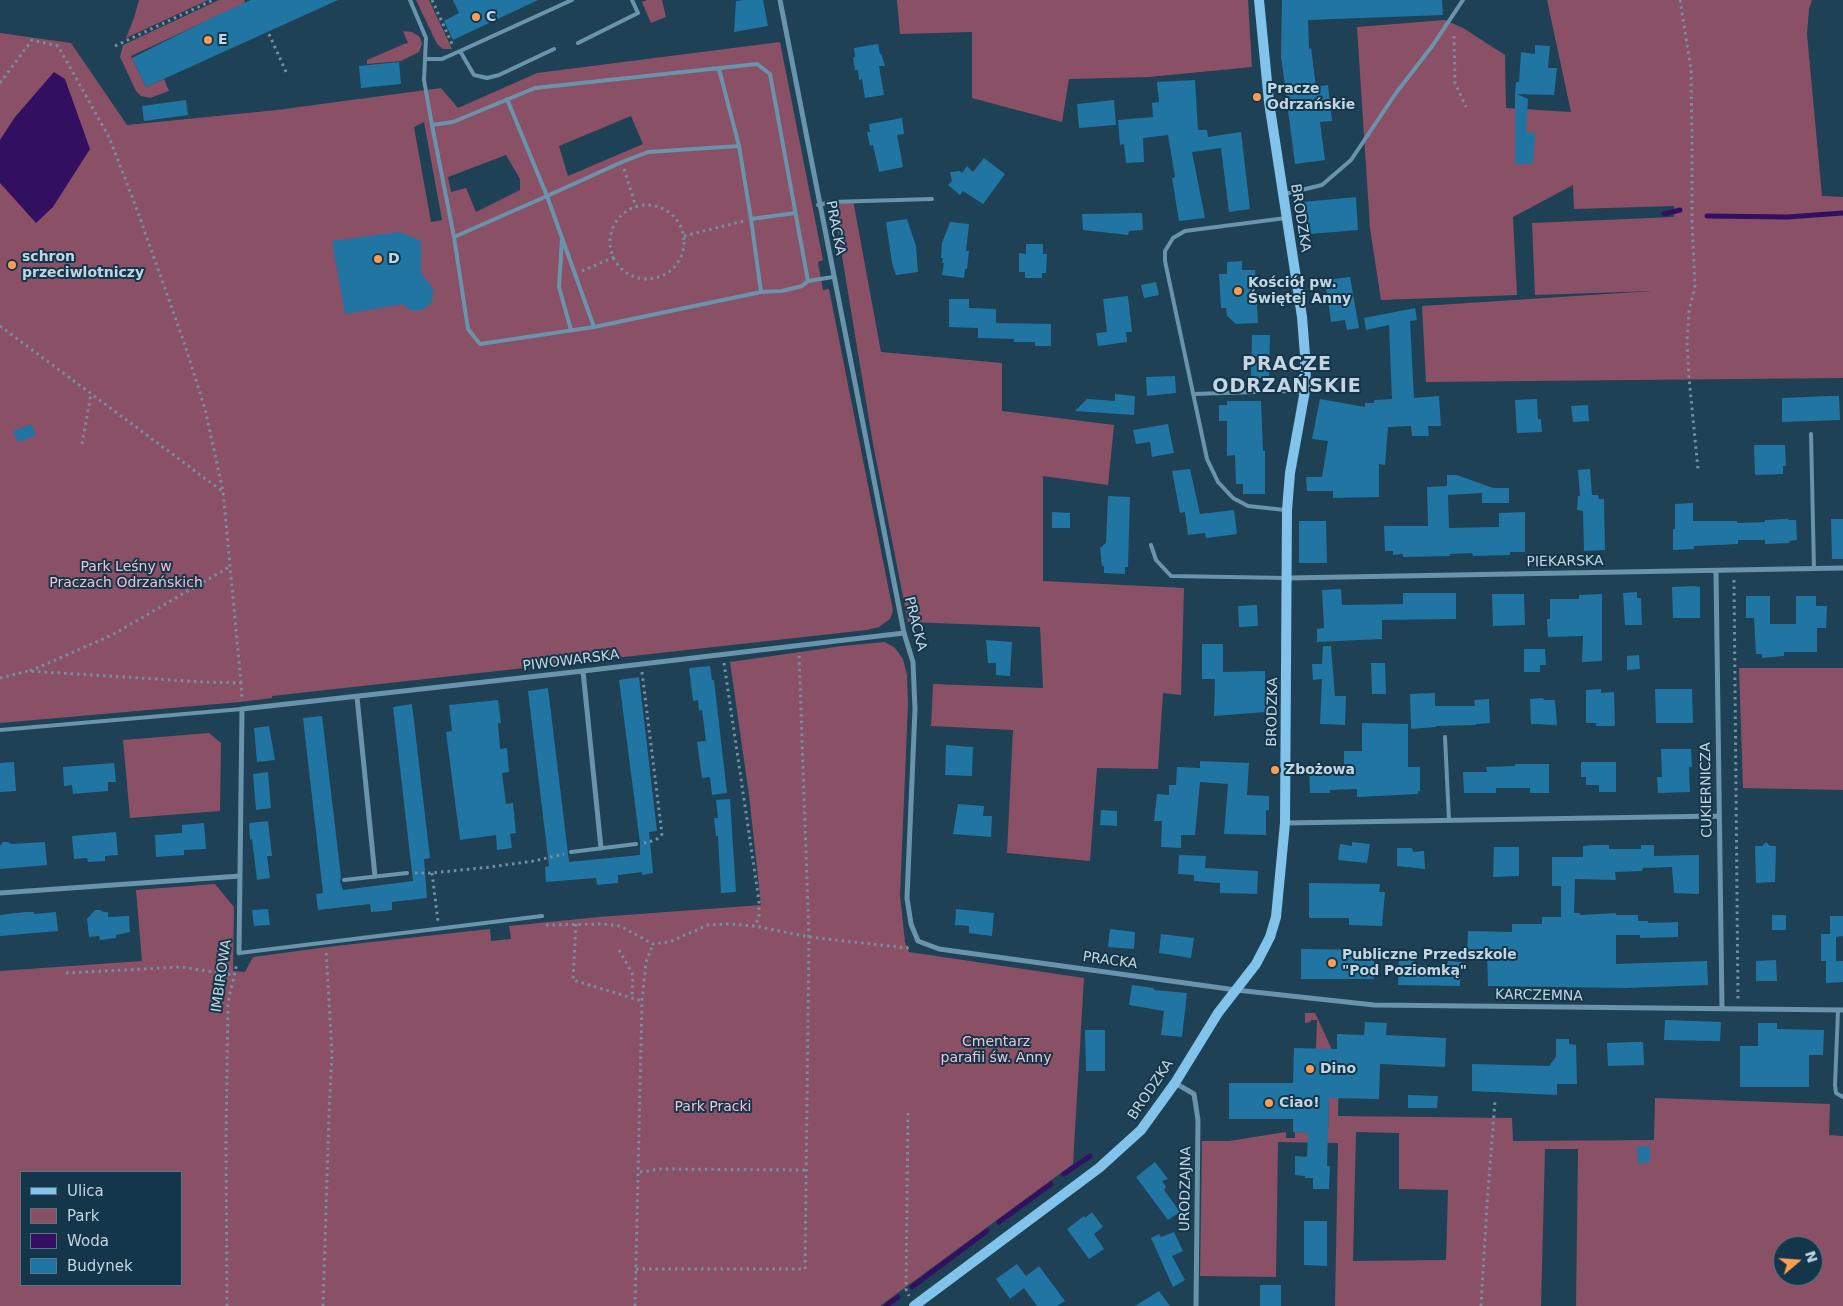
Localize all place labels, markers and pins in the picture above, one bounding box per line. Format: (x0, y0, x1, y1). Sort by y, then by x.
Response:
place label: C (486, 9, 496, 25)
marker: C (470, 11, 482, 23)
place label: E (218, 32, 228, 48)
marker: E (202, 34, 214, 46)
place label: Pracze Odrzańskie (1267, 81, 1355, 114)
marker: Pracze Odrzańskie (1251, 91, 1263, 103)
place label: schron przeciwlotniczy (22, 249, 144, 282)
place label: D (388, 251, 400, 267)
marker: D (372, 253, 384, 265)
marker: schron przeciwlotniczy (6, 259, 18, 271)
place label: Kościół pw. Świętej Anny (1248, 275, 1351, 308)
marker: Kościół pw. Świętej Anny (1232, 285, 1244, 297)
place label: Zbożowa (1285, 762, 1355, 778)
marker: Zbożowa (1269, 764, 1281, 776)
place label: Publiczne Przedszkole "Pod Poziomką" (1342, 947, 1517, 980)
marker: Publiczne Przedszkole "Pod Poziomką" (1326, 957, 1338, 969)
place label: Dino (1320, 1061, 1356, 1077)
marker: Dino (1304, 1063, 1316, 1075)
place label: Ciao! (1279, 1095, 1320, 1111)
marker: Ciao! (1263, 1097, 1275, 1109)

